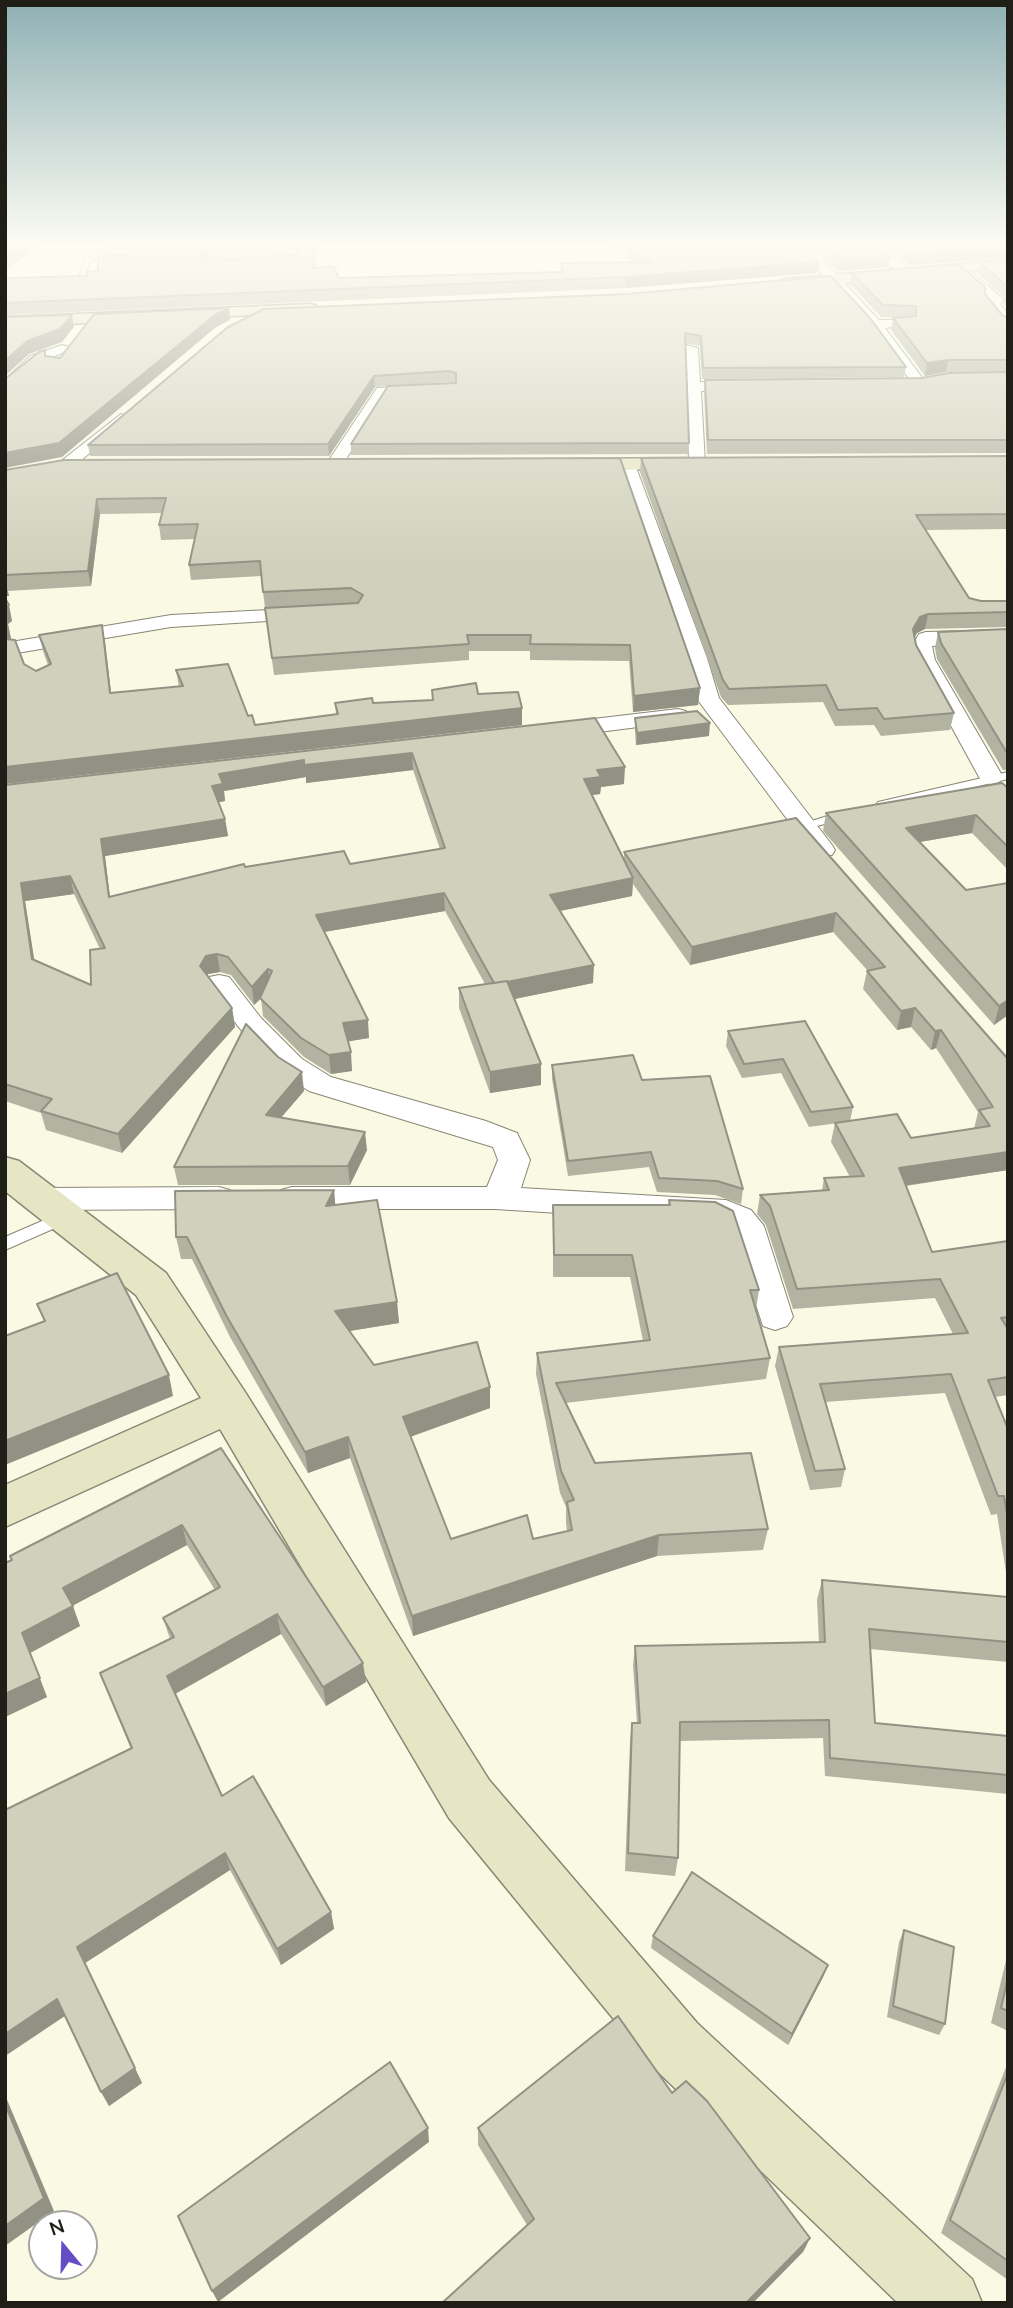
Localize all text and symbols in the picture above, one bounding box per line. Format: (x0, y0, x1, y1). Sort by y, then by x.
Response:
north arrow (28, 2210, 98, 2280)
text: N (46, 2213, 68, 2241)

